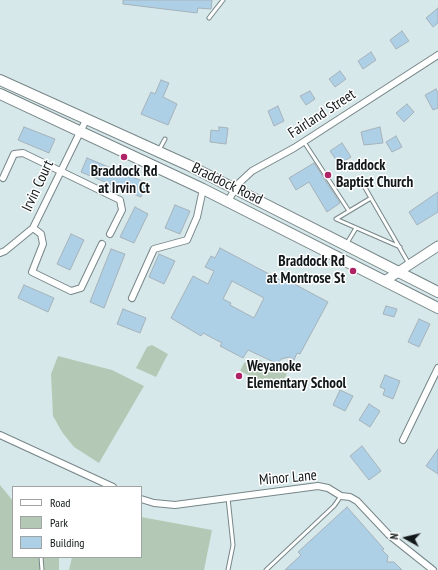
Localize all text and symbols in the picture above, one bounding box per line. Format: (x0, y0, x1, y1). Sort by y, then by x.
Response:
street label: Fairland Street (285, 86, 359, 142)
marker: Braddock Rd at Irvin Ct (119, 152, 129, 162)
place label: Braddock Baptist Church (336, 157, 413, 192)
street label: Irvin Court (18, 158, 58, 214)
street label: Braddock Road (189, 159, 265, 209)
place label: Braddock Rd at Irvin Ct (91, 163, 157, 198)
marker: Braddock Baptist Church (323, 170, 333, 180)
place label: Braddock Rd at Montrose St (267, 253, 345, 288)
marker: Braddock Rd at Montrose St (348, 266, 358, 276)
place label: Weyanoke Elementary School (247, 358, 346, 393)
marker: Weyanoke Elementary School (234, 371, 244, 381)
street label: Minor Lane (258, 467, 318, 489)
legend (12, 486, 142, 558)
text: Road (50, 495, 70, 510)
text: Park (50, 515, 68, 530)
north arrow (386, 518, 426, 558)
text: N (387, 532, 401, 540)
text: Building (50, 535, 85, 550)

